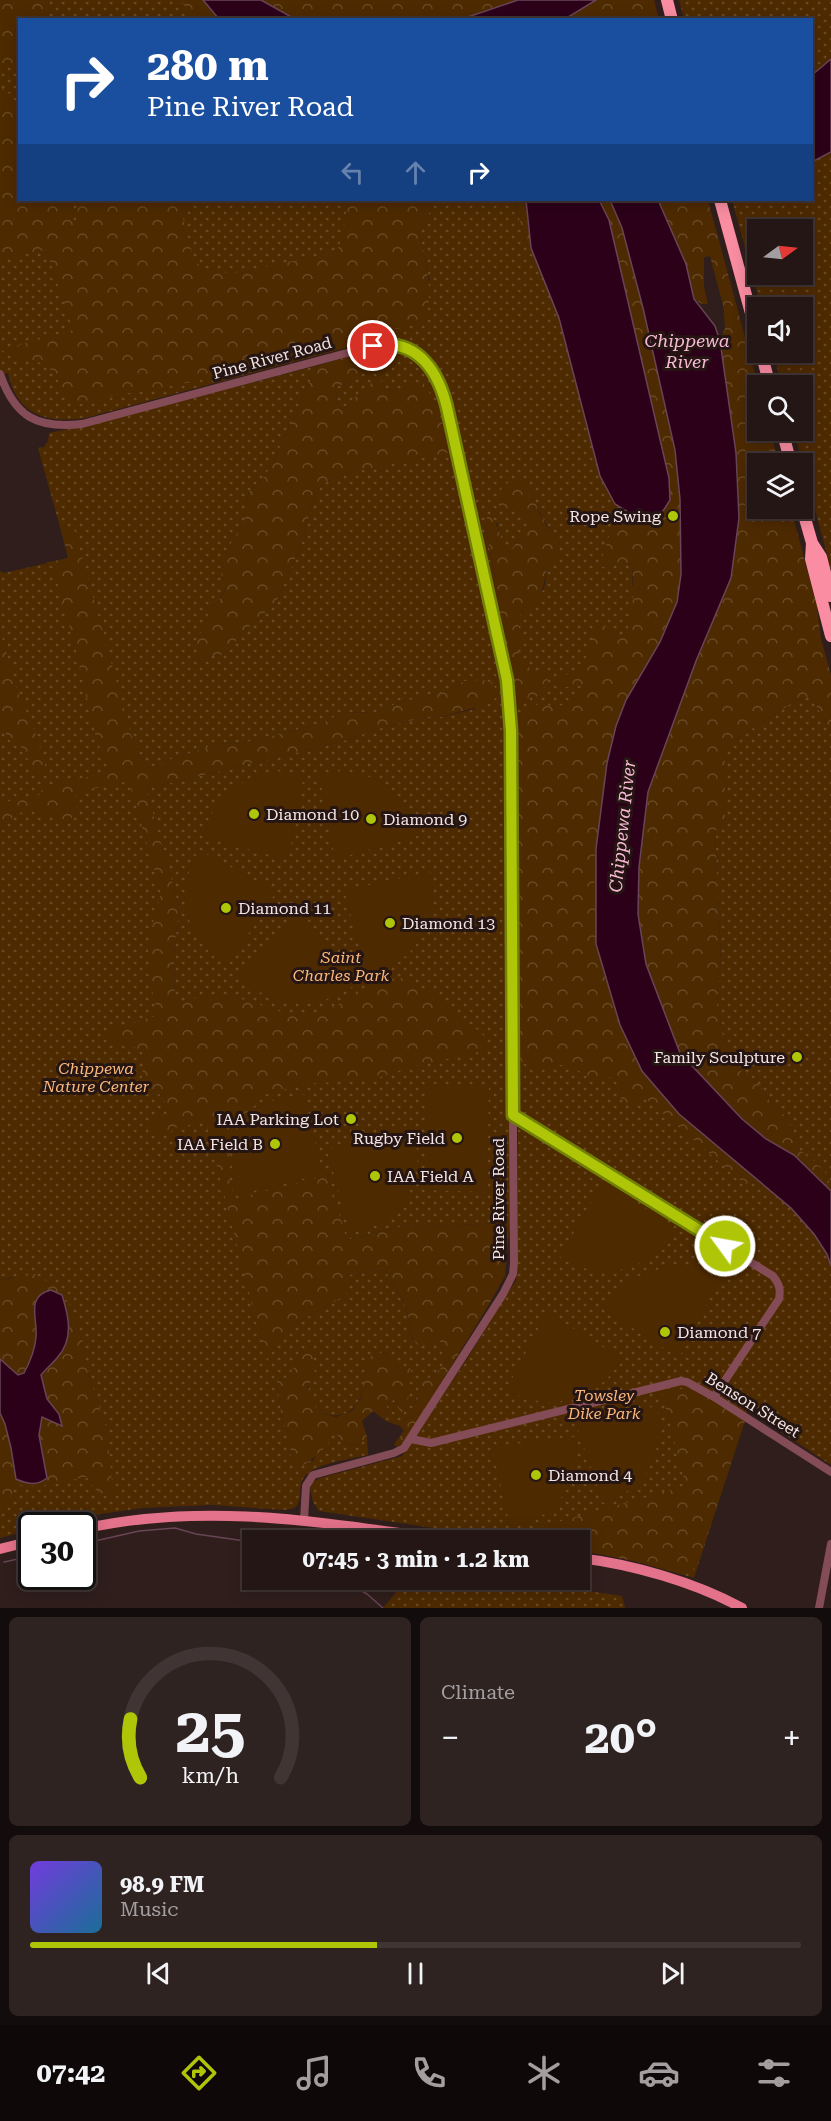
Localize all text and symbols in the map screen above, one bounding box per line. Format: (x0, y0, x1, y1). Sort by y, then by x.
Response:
text: 280 m (147, 41, 269, 90)
icon: right (48, 42, 126, 120)
text: Pine River Road (147, 91, 354, 123)
icon: left (336, 156, 369, 189)
icon: ahead (399, 156, 432, 189)
icon: right (462, 156, 495, 189)
north arrow (747, 219, 813, 285)
map controls (747, 219, 813, 519)
button: sound (747, 297, 813, 363)
pin (347, 320, 398, 371)
icon: arrive (356, 329, 389, 362)
water label: Chippewa River (644, 330, 730, 372)
street label: Pine River Road (210, 333, 334, 383)
button: search (747, 375, 813, 441)
button: layers (747, 453, 813, 519)
place label: Rope Swing (569, 507, 662, 526)
marker: Rope Swing (666, 509, 680, 523)
water label: Chippewa River (605, 758, 639, 893)
place label: Diamond 10 (266, 805, 359, 824)
marker: Diamond 10 (247, 807, 261, 821)
place label: Diamond 9 (383, 810, 467, 829)
marker: Diamond 9 (364, 812, 378, 826)
place label: Diamond 11 (238, 899, 331, 918)
marker: Diamond 11 (219, 901, 233, 915)
place label: Diamond 13 (402, 914, 495, 933)
marker: Diamond 13 (383, 916, 397, 930)
park label: Saint Charles Park (293, 948, 389, 985)
place label: Family Sculpture (654, 1048, 785, 1067)
marker: Family Sculpture (790, 1050, 804, 1064)
park label: Chippewa Nature Center (42, 1059, 150, 1096)
place label: IAA Parking Lot (217, 1110, 339, 1129)
marker: IAA Parking Lot (344, 1112, 358, 1126)
place label: Rugby Field (353, 1129, 445, 1148)
marker: Rugby Field (450, 1131, 464, 1145)
place label: IAA Field B (177, 1135, 263, 1154)
marker: IAA Field B (268, 1137, 282, 1151)
street label: Pine River Road (489, 1138, 508, 1260)
place label: IAA Field A (387, 1167, 474, 1186)
marker: IAA Field A (368, 1169, 382, 1183)
position arrow (693, 1214, 757, 1278)
place label: Diamond 7 (677, 1323, 761, 1342)
marker: Diamond 7 (658, 1325, 672, 1339)
street label: Benson Street (702, 1368, 804, 1442)
park label: Towsley Dike Park (567, 1386, 641, 1423)
place label: Diamond 4 (548, 1466, 632, 1485)
marker: Diamond 4 (529, 1468, 543, 1482)
speed limit sign: 30 (18, 1512, 96, 1590)
text: 07:45 · 3 min · 1.2 km (303, 1547, 529, 1572)
text: Climate (441, 1680, 515, 1704)
text: 25 (175, 1694, 245, 1767)
text: 20° (585, 1711, 657, 1764)
text: − (441, 1718, 459, 1757)
text: + (783, 1718, 801, 1757)
text: km/h (181, 1764, 239, 1789)
text: 98.9 FM (120, 1872, 204, 1897)
text: Music (120, 1897, 179, 1921)
icon: previous (142, 1957, 175, 1990)
icon: pause (399, 1957, 432, 1990)
icon: next (656, 1957, 689, 1990)
icon: directions (178, 2052, 220, 2094)
icon: music (293, 2052, 335, 2094)
icon: phone (408, 2052, 450, 2094)
icon: climate (523, 2052, 565, 2094)
icon: car (638, 2052, 680, 2094)
icon: filters (753, 2052, 795, 2094)
text: 07:42 (36, 2057, 105, 2089)

